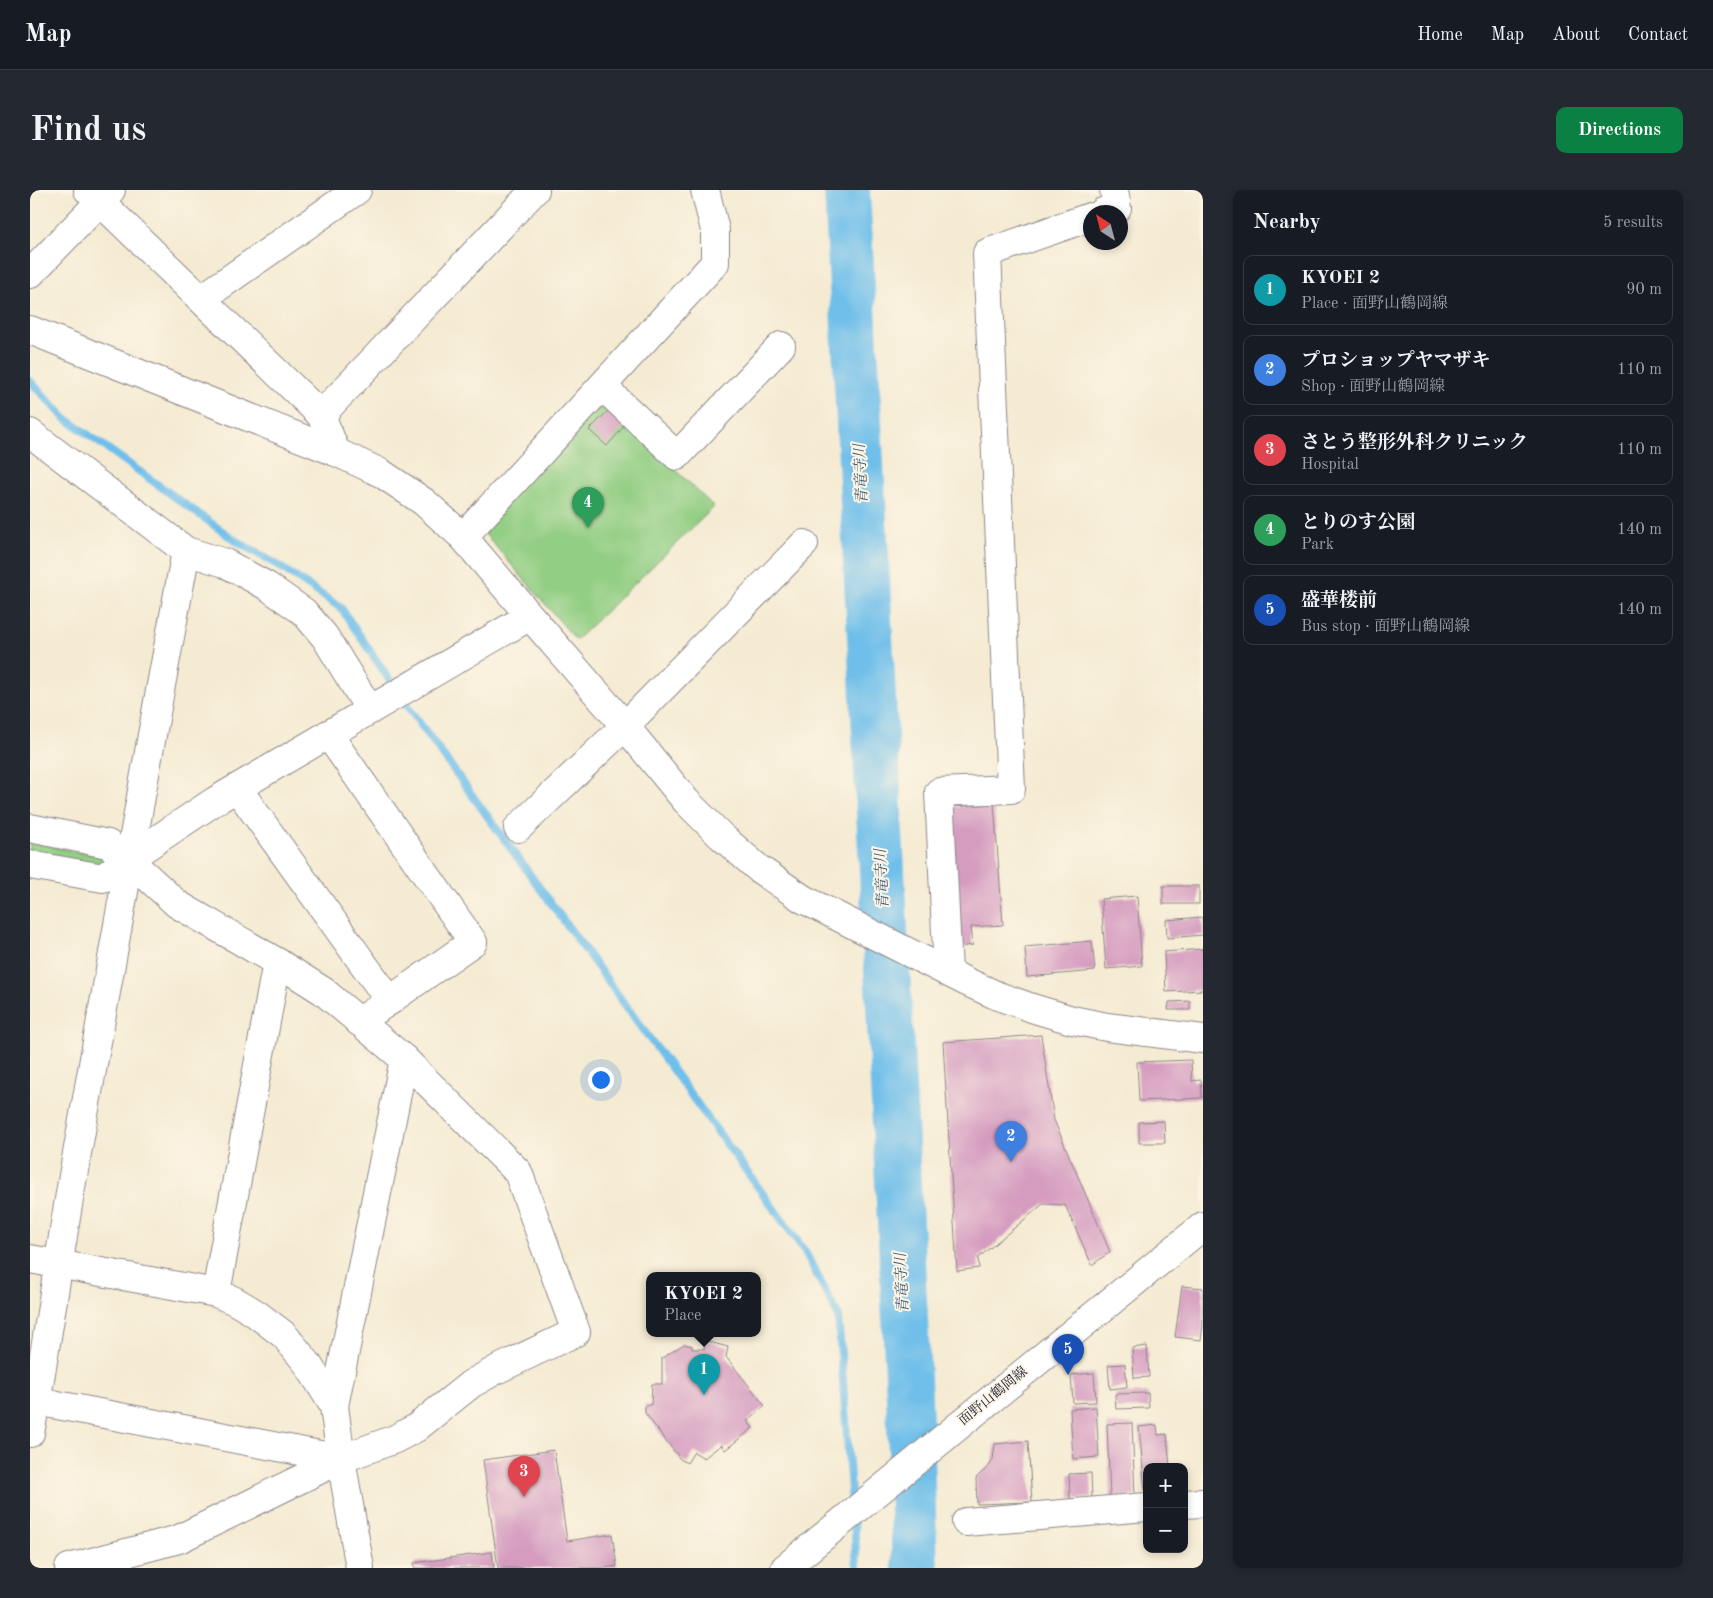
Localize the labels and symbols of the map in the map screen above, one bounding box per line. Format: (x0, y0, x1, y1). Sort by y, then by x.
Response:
north arrow (1083, 205, 1128, 250)
water label: 青竜寺川 (851, 442, 871, 504)
pin: 4 (572, 487, 604, 528)
water label: 青竜寺川 (872, 847, 892, 909)
your location (588, 1067, 614, 1093)
pin: 2 (995, 1121, 1027, 1162)
water label: 青竜寺川 (892, 1251, 912, 1313)
pin: 5 (1052, 1334, 1084, 1375)
pin: 1 (688, 1354, 720, 1395)
street label: 面野山鶴岡線 (955, 1363, 1030, 1428)
pin: 3 (508, 1456, 540, 1497)

